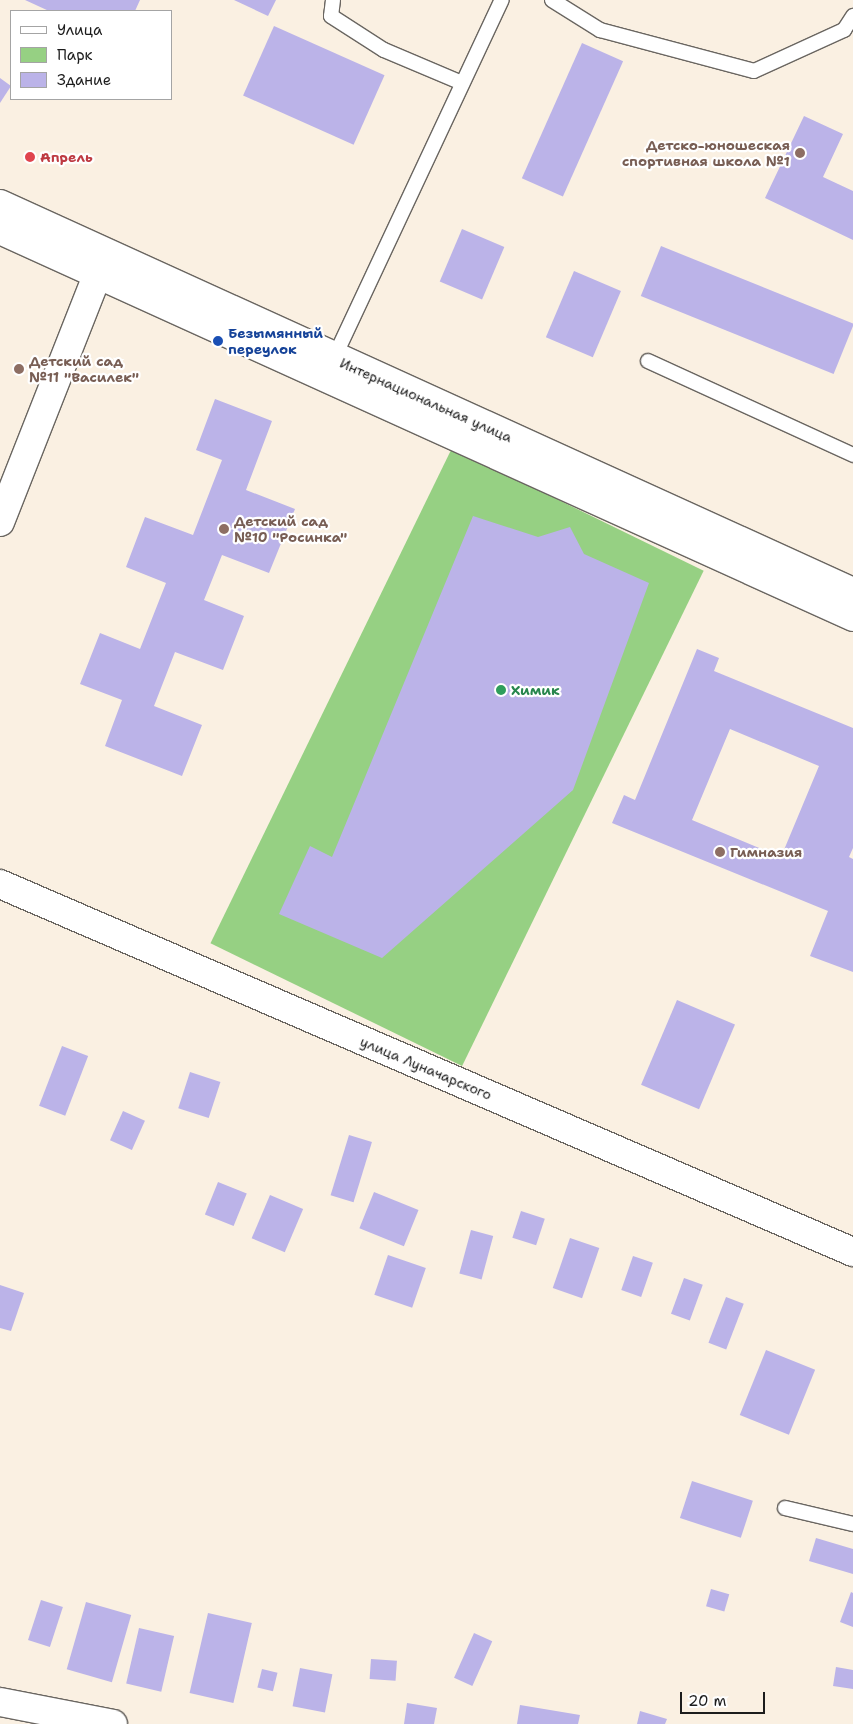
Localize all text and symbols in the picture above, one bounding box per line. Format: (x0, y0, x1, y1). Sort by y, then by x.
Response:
legend (10, 10, 172, 100)
text: Улица (57, 20, 102, 40)
text: Парк (57, 45, 93, 65)
text: Здание (57, 70, 111, 90)
place label: Детско-юношеская спортивная школа №1 (622, 137, 790, 170)
marker: Детско-юношеская спортивная школа №1 (794, 147, 806, 159)
place label: Апрель (40, 149, 93, 165)
marker: Апрель (24, 151, 36, 163)
place label: Безымянный переулок (228, 325, 323, 358)
marker: Безымянный переулок (212, 335, 224, 347)
place label: Детский сад №11 "Василек" (29, 353, 139, 386)
street label: Интернациональная улица (337, 354, 515, 446)
marker: Детский сад №11 "Василек" (13, 363, 25, 375)
place label: Детский сад №10 "Росинка" (234, 513, 347, 546)
marker: Детский сад №10 "Росинка" (218, 523, 230, 535)
place label: Химик (511, 682, 560, 698)
marker: Химик (495, 684, 507, 696)
place label: Гимназия (730, 844, 802, 860)
marker: Гимназия (714, 846, 726, 858)
street label: улица Луначарского (358, 1033, 494, 1103)
scale bar (683, 1682, 768, 1714)
text: 20 m (688, 1691, 727, 1711)

